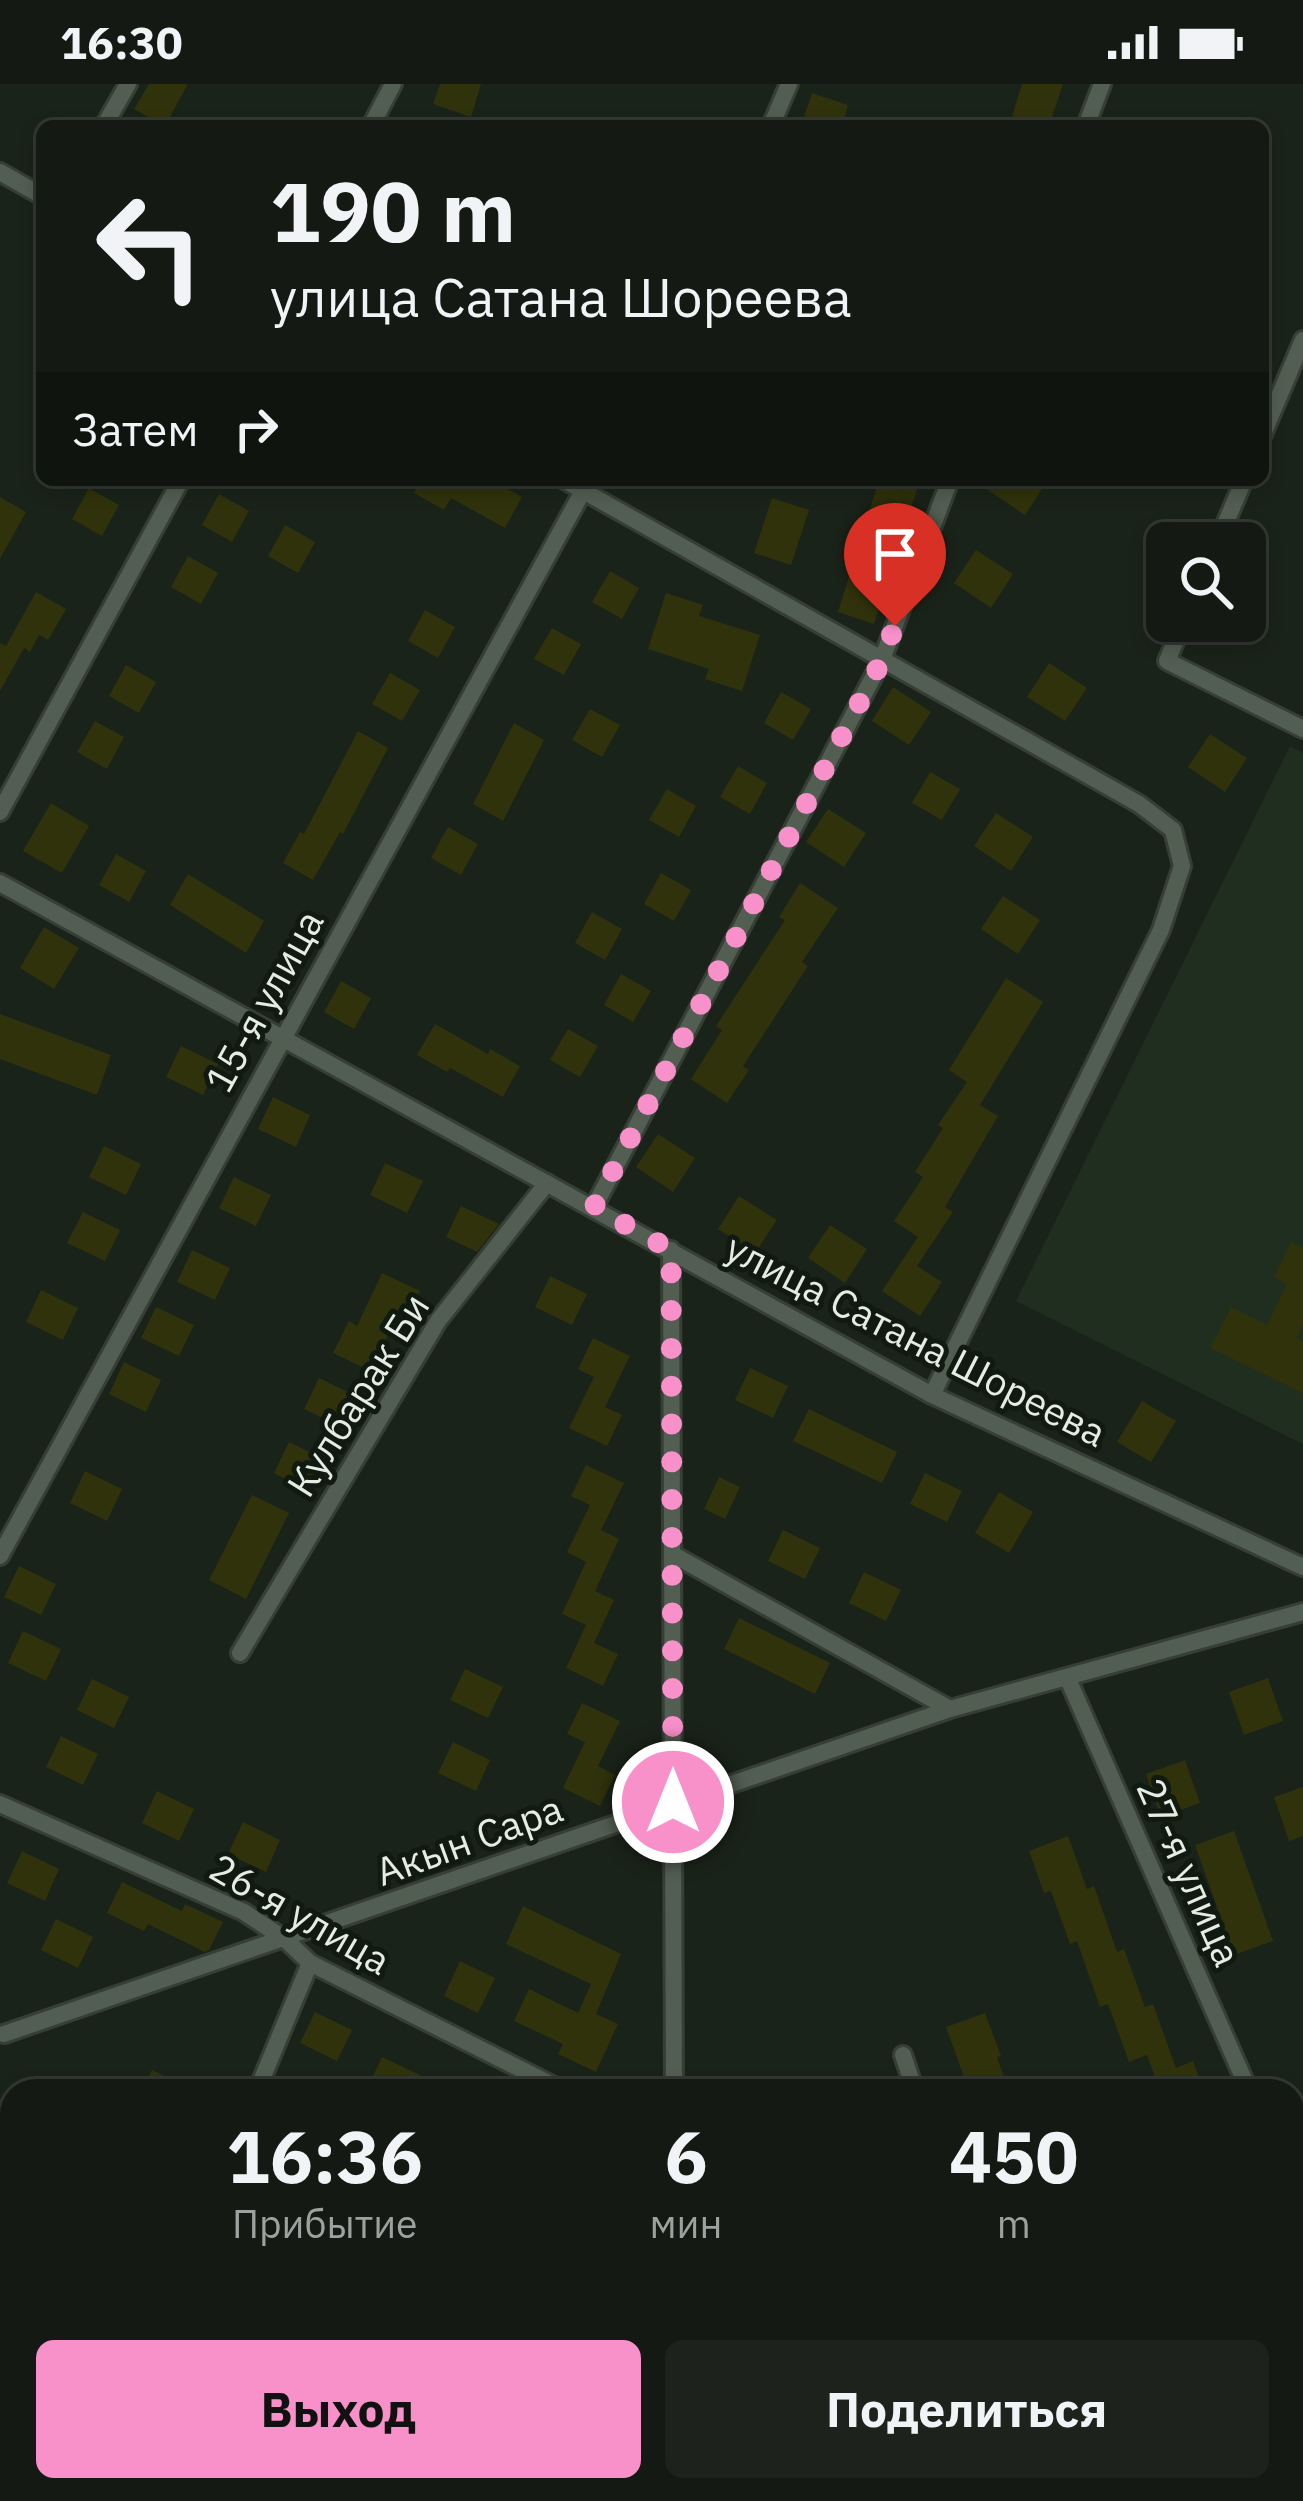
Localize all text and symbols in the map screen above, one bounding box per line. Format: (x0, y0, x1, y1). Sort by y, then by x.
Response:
text: 16:30 (60, 13, 183, 71)
text: 190 m (270, 156, 516, 265)
icon: left (72, 168, 228, 324)
text: улица Сатана Шореева (270, 262, 852, 332)
icon: right (223, 396, 289, 462)
text: Затем (72, 400, 199, 458)
pin (844, 503, 946, 626)
icon: arrive (862, 521, 928, 587)
map controls (1146, 522, 1266, 642)
button: search (1146, 522, 1266, 642)
street label: 15-я улица (193, 901, 334, 1101)
street label: улица Сатана Шореева (717, 1221, 1115, 1458)
street label: Кулбарак Би (275, 1284, 440, 1506)
position arrow (610, 1739, 736, 1865)
street label: 27-я улица (1125, 1770, 1254, 1974)
street label: Акын Сара (368, 1782, 569, 1897)
street label: 26-я улица (201, 1841, 400, 1986)
text: 16:36 (226, 2109, 423, 2203)
text: 6 (664, 2109, 708, 2203)
text: 450 (949, 2109, 1079, 2203)
text: Прибытие (232, 2198, 418, 2249)
text: мин (649, 2198, 722, 2249)
text: m (997, 2198, 1031, 2249)
button: Выход (36, 2340, 641, 2478)
button: Поделиться (665, 2340, 1269, 2478)

